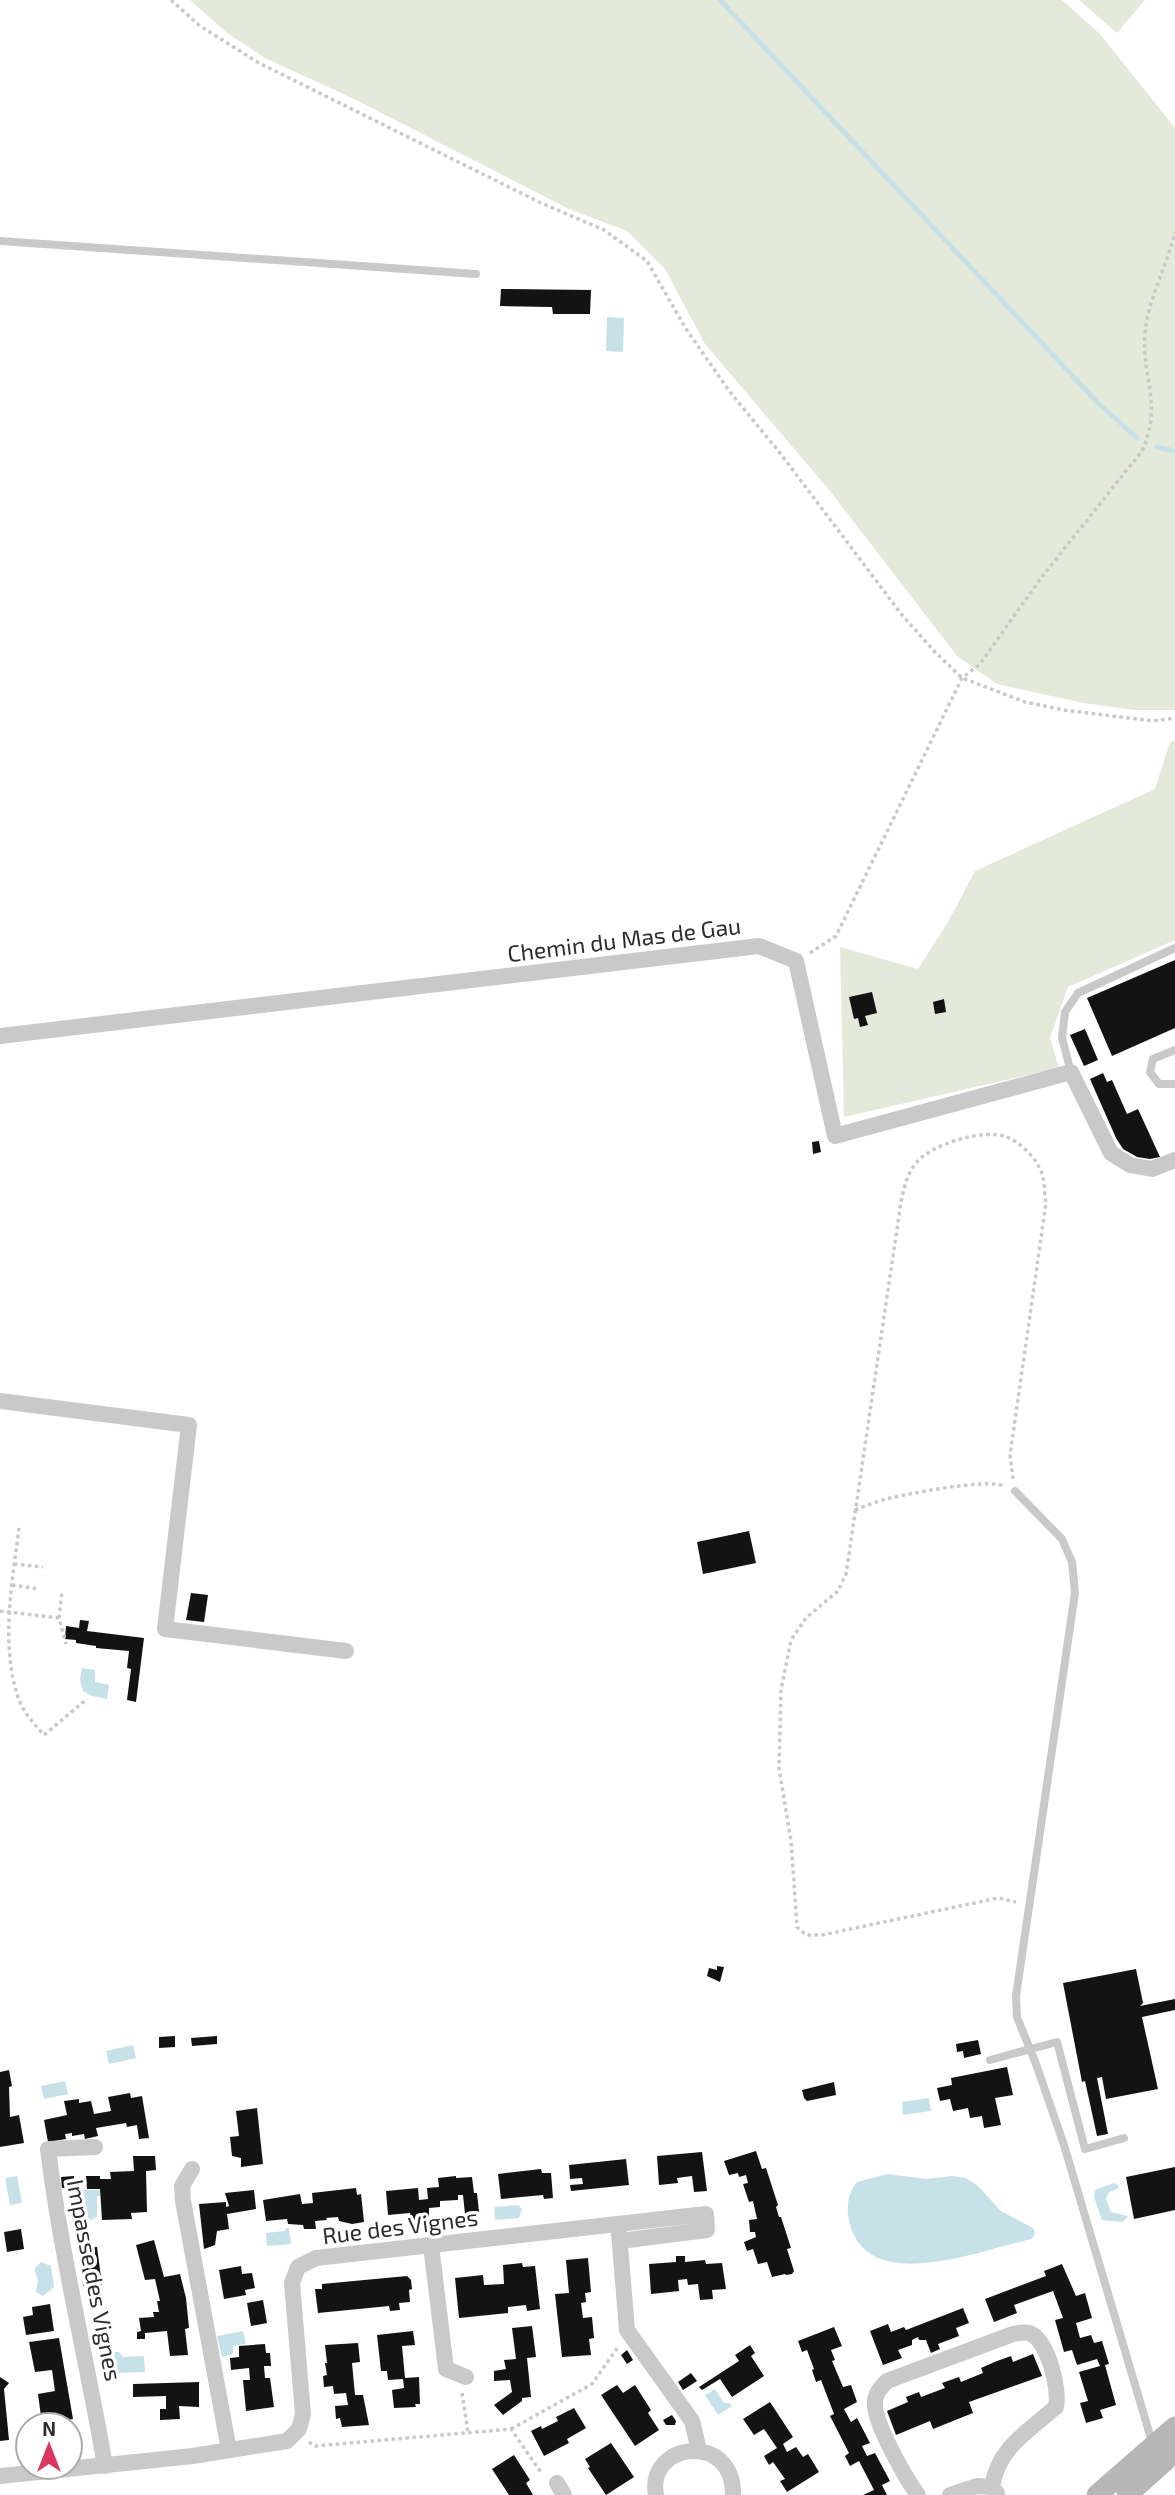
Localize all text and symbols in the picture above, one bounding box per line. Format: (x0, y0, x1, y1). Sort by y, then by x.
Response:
street label: Chemin du Mas de Gau (506, 911, 742, 967)
street label: Impasse des Vignes (62, 2177, 128, 2383)
street label: Rue des Vignes (321, 2203, 479, 2249)
north arrow (14, 2411, 84, 2481)
text: N (42, 2417, 56, 2440)

